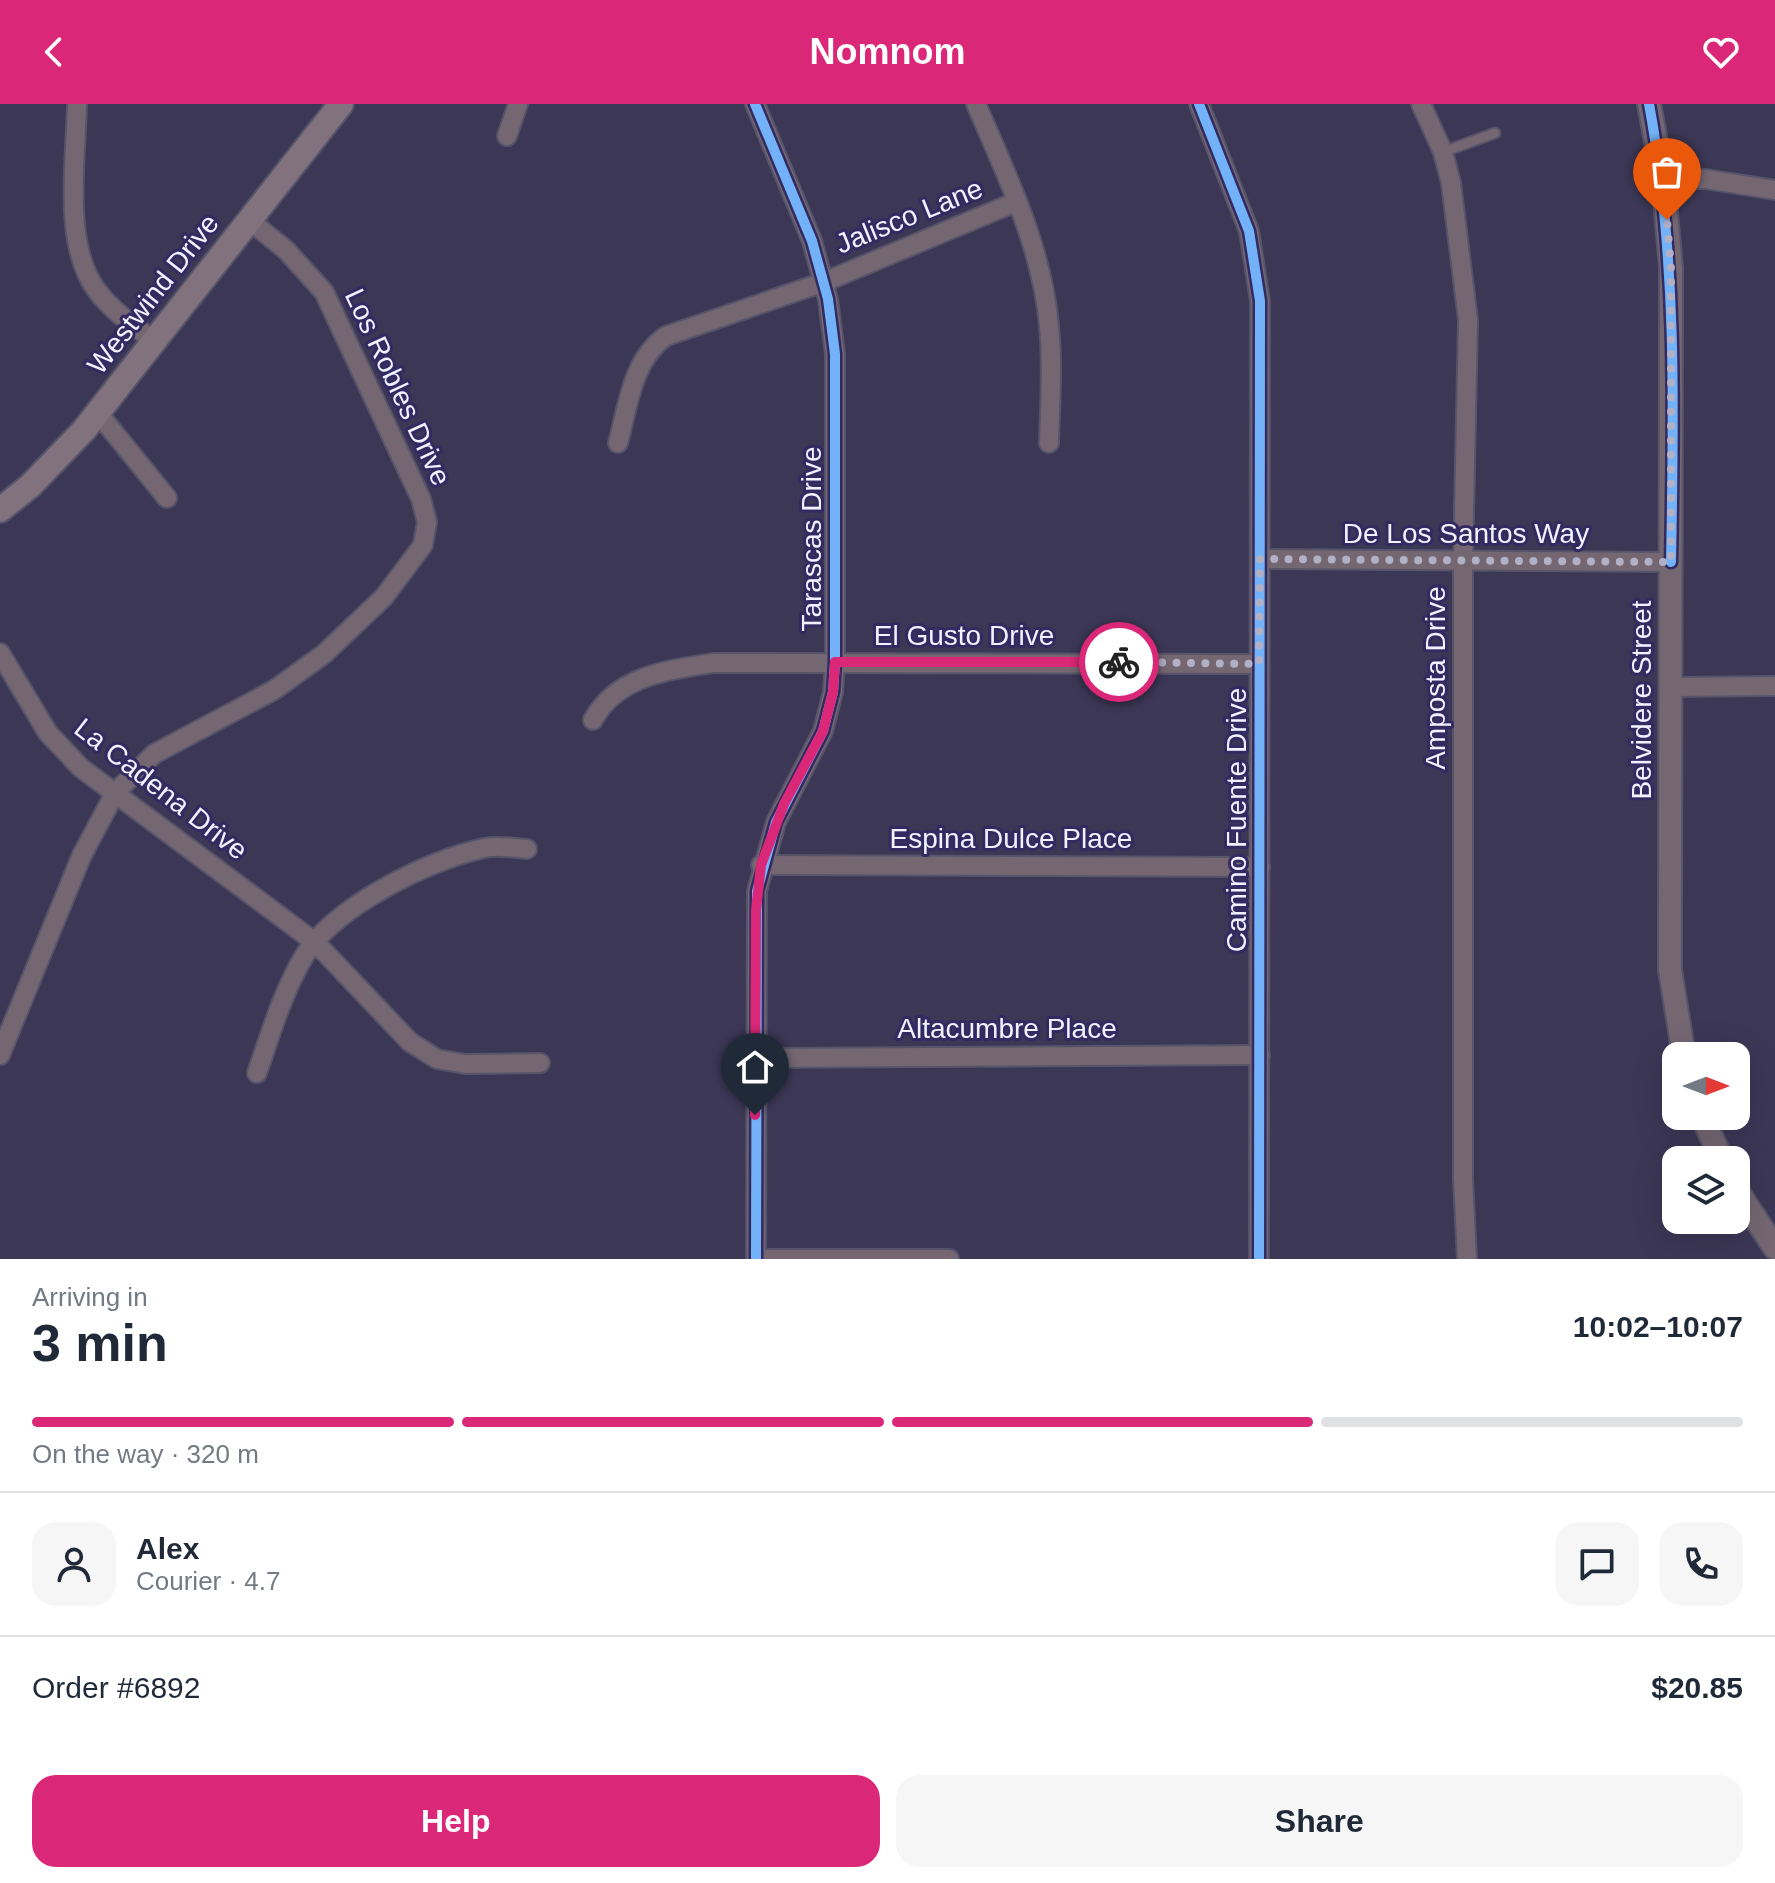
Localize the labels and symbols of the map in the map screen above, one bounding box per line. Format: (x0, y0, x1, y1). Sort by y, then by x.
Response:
pin (1633, 138, 1701, 220)
street label: Jalisco Lane (831, 172, 987, 260)
street label: Westwind Drive (81, 208, 225, 380)
street label: Los Robles Drive (339, 284, 457, 490)
street label: Tarascas Drive (796, 446, 827, 632)
street label: De Los Santos Way (1343, 518, 1589, 549)
street label: Amposta Drive (1420, 586, 1451, 770)
street label: Belvidere Street (1626, 600, 1657, 800)
street label: El Gusto Drive (874, 620, 1054, 651)
courier (1079, 622, 1159, 702)
street label: Camino Fuente Drive (1221, 688, 1252, 952)
street label: La Cadena Drive (69, 712, 253, 866)
street label: Espina Dulce Place (890, 823, 1132, 854)
street label: Altacumbre Place (897, 1013, 1117, 1044)
pin (721, 1033, 789, 1115)
north arrow (1662, 1042, 1750, 1130)

